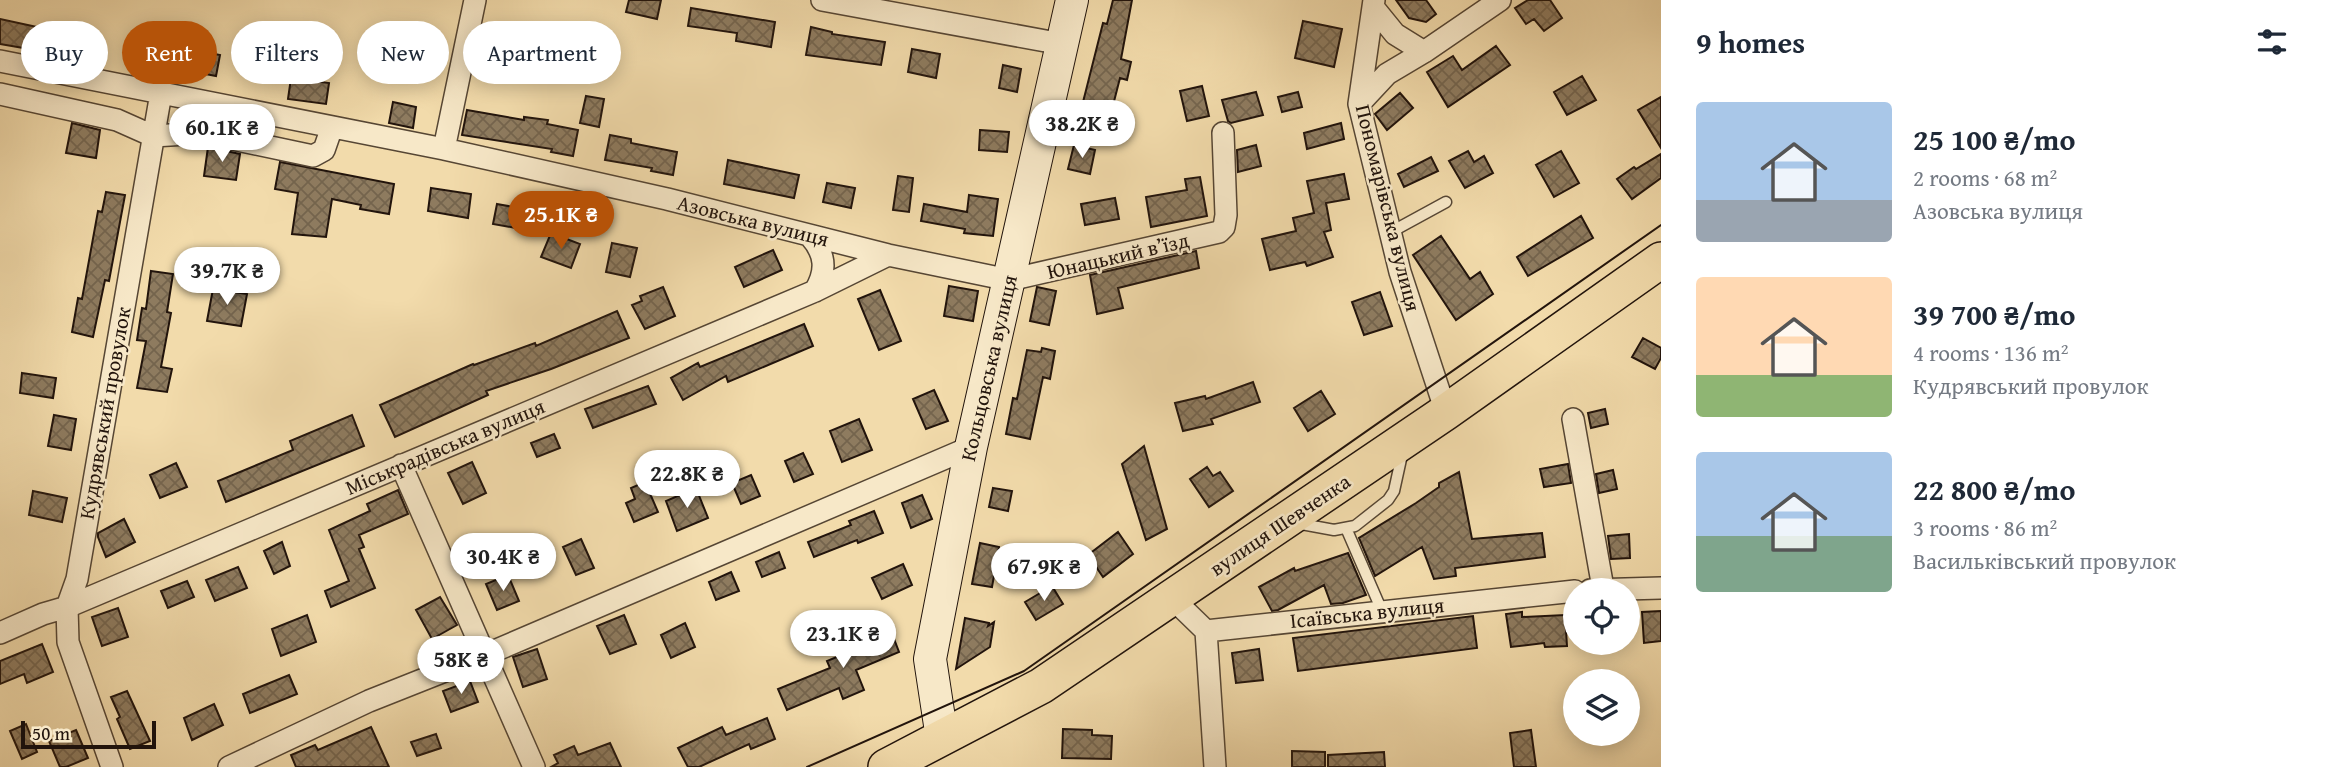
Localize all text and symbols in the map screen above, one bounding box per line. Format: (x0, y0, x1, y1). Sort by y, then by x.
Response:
text: 9 homes (1696, 20, 1805, 64)
chip: Buy (21, 21, 108, 84)
chip: Rent (122, 21, 217, 84)
chip: Filters (231, 21, 343, 84)
chip: New (357, 21, 449, 84)
chip: Apartment (463, 21, 621, 84)
icon: filters (2253, 23, 2291, 61)
pin: 38.2K ₴ (1017, 100, 1147, 160)
street label: Пономарівська вулиця (1348, 101, 1429, 315)
pin: 60.1K ₴ (157, 104, 287, 164)
text: 38.2K ₴ (1045, 106, 1119, 139)
text: 60.1K ₴ (185, 110, 259, 143)
text: 25 100 ₴/mo (1913, 117, 2076, 161)
icon: home (1752, 130, 1836, 214)
text: 2 rooms · 68 m² (1913, 161, 2057, 194)
street label: Азовська вулиця (674, 187, 833, 254)
pin: 25.1K ₴ (496, 191, 626, 251)
text: Азовська вулиця (1913, 194, 2083, 227)
text: 25.1K ₴ (524, 197, 598, 230)
street label: Юнацький в’їзд (1044, 224, 1192, 287)
pin: 39.7K ₴ (162, 247, 292, 307)
text: 39.7K ₴ (190, 253, 264, 286)
street label: Кольцовська вулиця (952, 271, 1025, 464)
text: 39 700 ₴/mo (1913, 292, 2076, 336)
street label: Кудрявський провулок (71, 304, 138, 522)
icon: home (1752, 305, 1836, 389)
text: 4 rooms · 136 m² (1913, 336, 2068, 369)
text: Кудрявський провулок (1913, 369, 2149, 402)
street label: Міськрадівська вулиця (340, 390, 550, 503)
pin: 22.8K ₴ (622, 450, 752, 510)
text: 22.8K ₴ (650, 456, 724, 489)
street label: вулиця Шевченка (1203, 466, 1356, 583)
text: 22 800 ₴/mo (1913, 467, 2076, 511)
icon: home (1752, 480, 1836, 564)
text: 3 rooms · 86 m² (1913, 511, 2057, 544)
pin: 30.4K ₴ (438, 534, 568, 593)
text: 30.4K ₴ (466, 539, 540, 572)
pin: 67.9K ₴ (979, 544, 1109, 603)
text: Васильківський провулок (1913, 544, 2176, 577)
text: 67.9K ₴ (1007, 549, 1081, 582)
map controls (1563, 578, 1640, 746)
button: locate (1563, 578, 1640, 655)
street label: Ісаївська вулиця (1288, 589, 1446, 636)
pin: 23.1K ₴ (778, 610, 908, 670)
text: 23.1K ₴ (806, 616, 880, 649)
pin: 58K ₴ (412, 636, 510, 696)
text: 58K ₴ (433, 642, 489, 675)
button: layers (1563, 669, 1640, 746)
scale bar (21, 718, 156, 750)
text: 50 m (32, 719, 70, 747)

